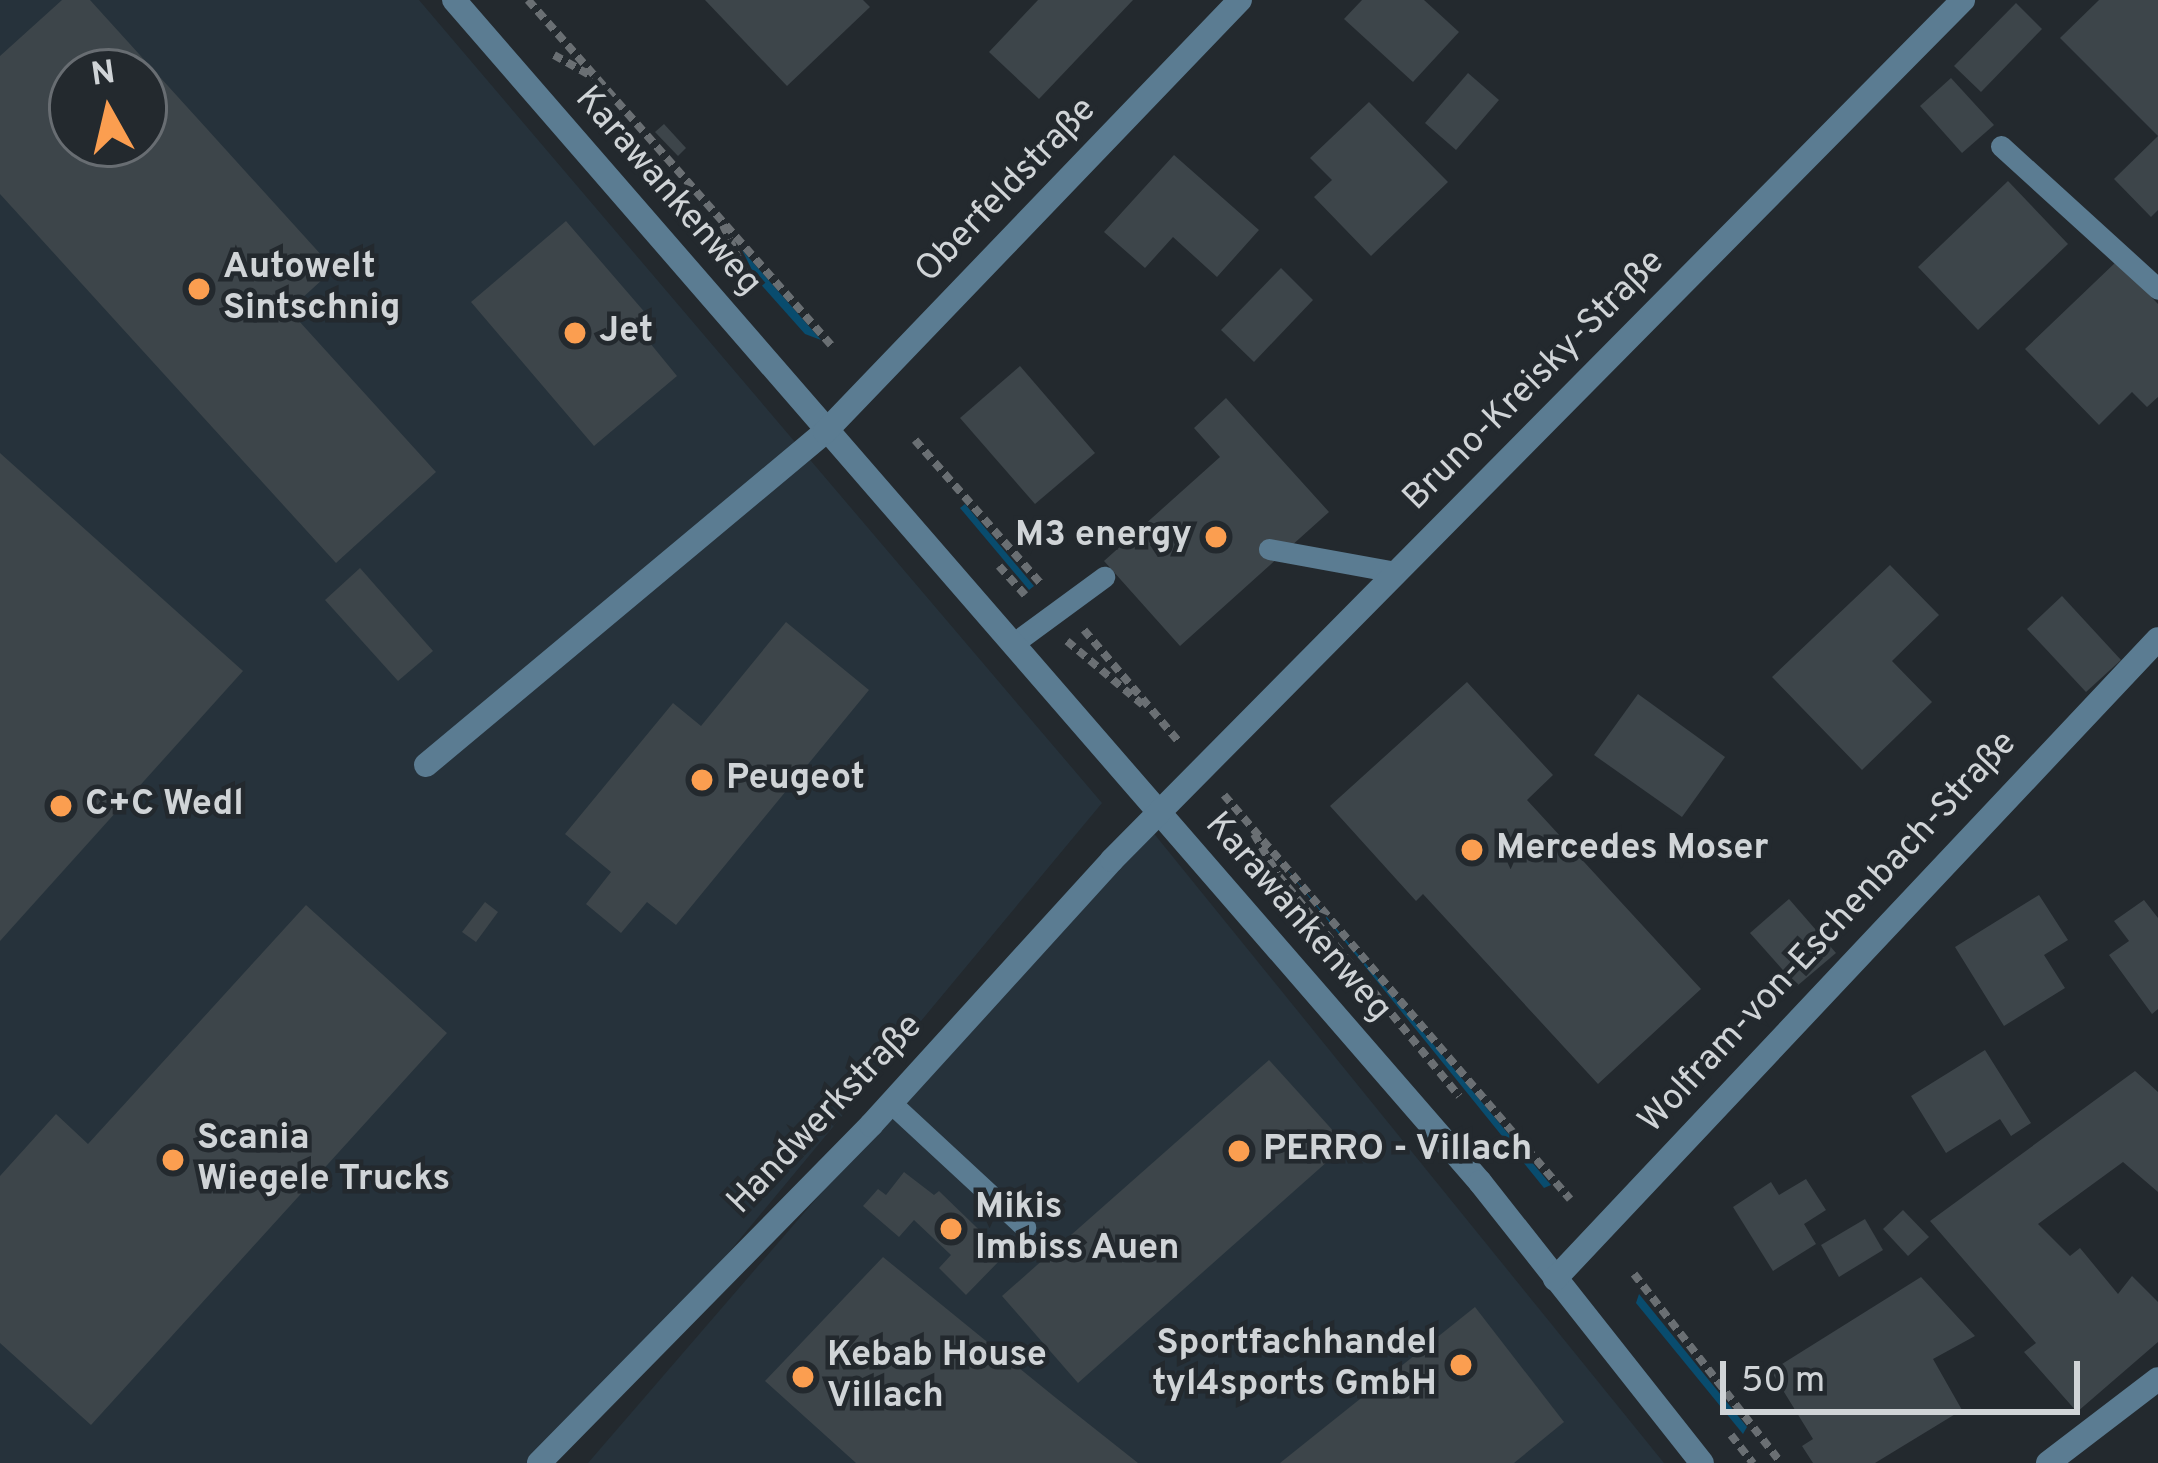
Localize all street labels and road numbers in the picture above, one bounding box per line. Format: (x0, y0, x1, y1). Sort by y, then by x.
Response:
street label: Karawankenweg (564, 79, 770, 305)
street label: Oberfeldstraße (908, 89, 1106, 293)
street label: Bruno-Kreisky-Straße (1395, 241, 1675, 521)
street label: Wolfram-von-Eschenbach-Straße (1631, 723, 2027, 1143)
street label: Karawankenweg (1194, 805, 1400, 1031)
street label: Handwerkstraße (719, 1006, 933, 1224)

